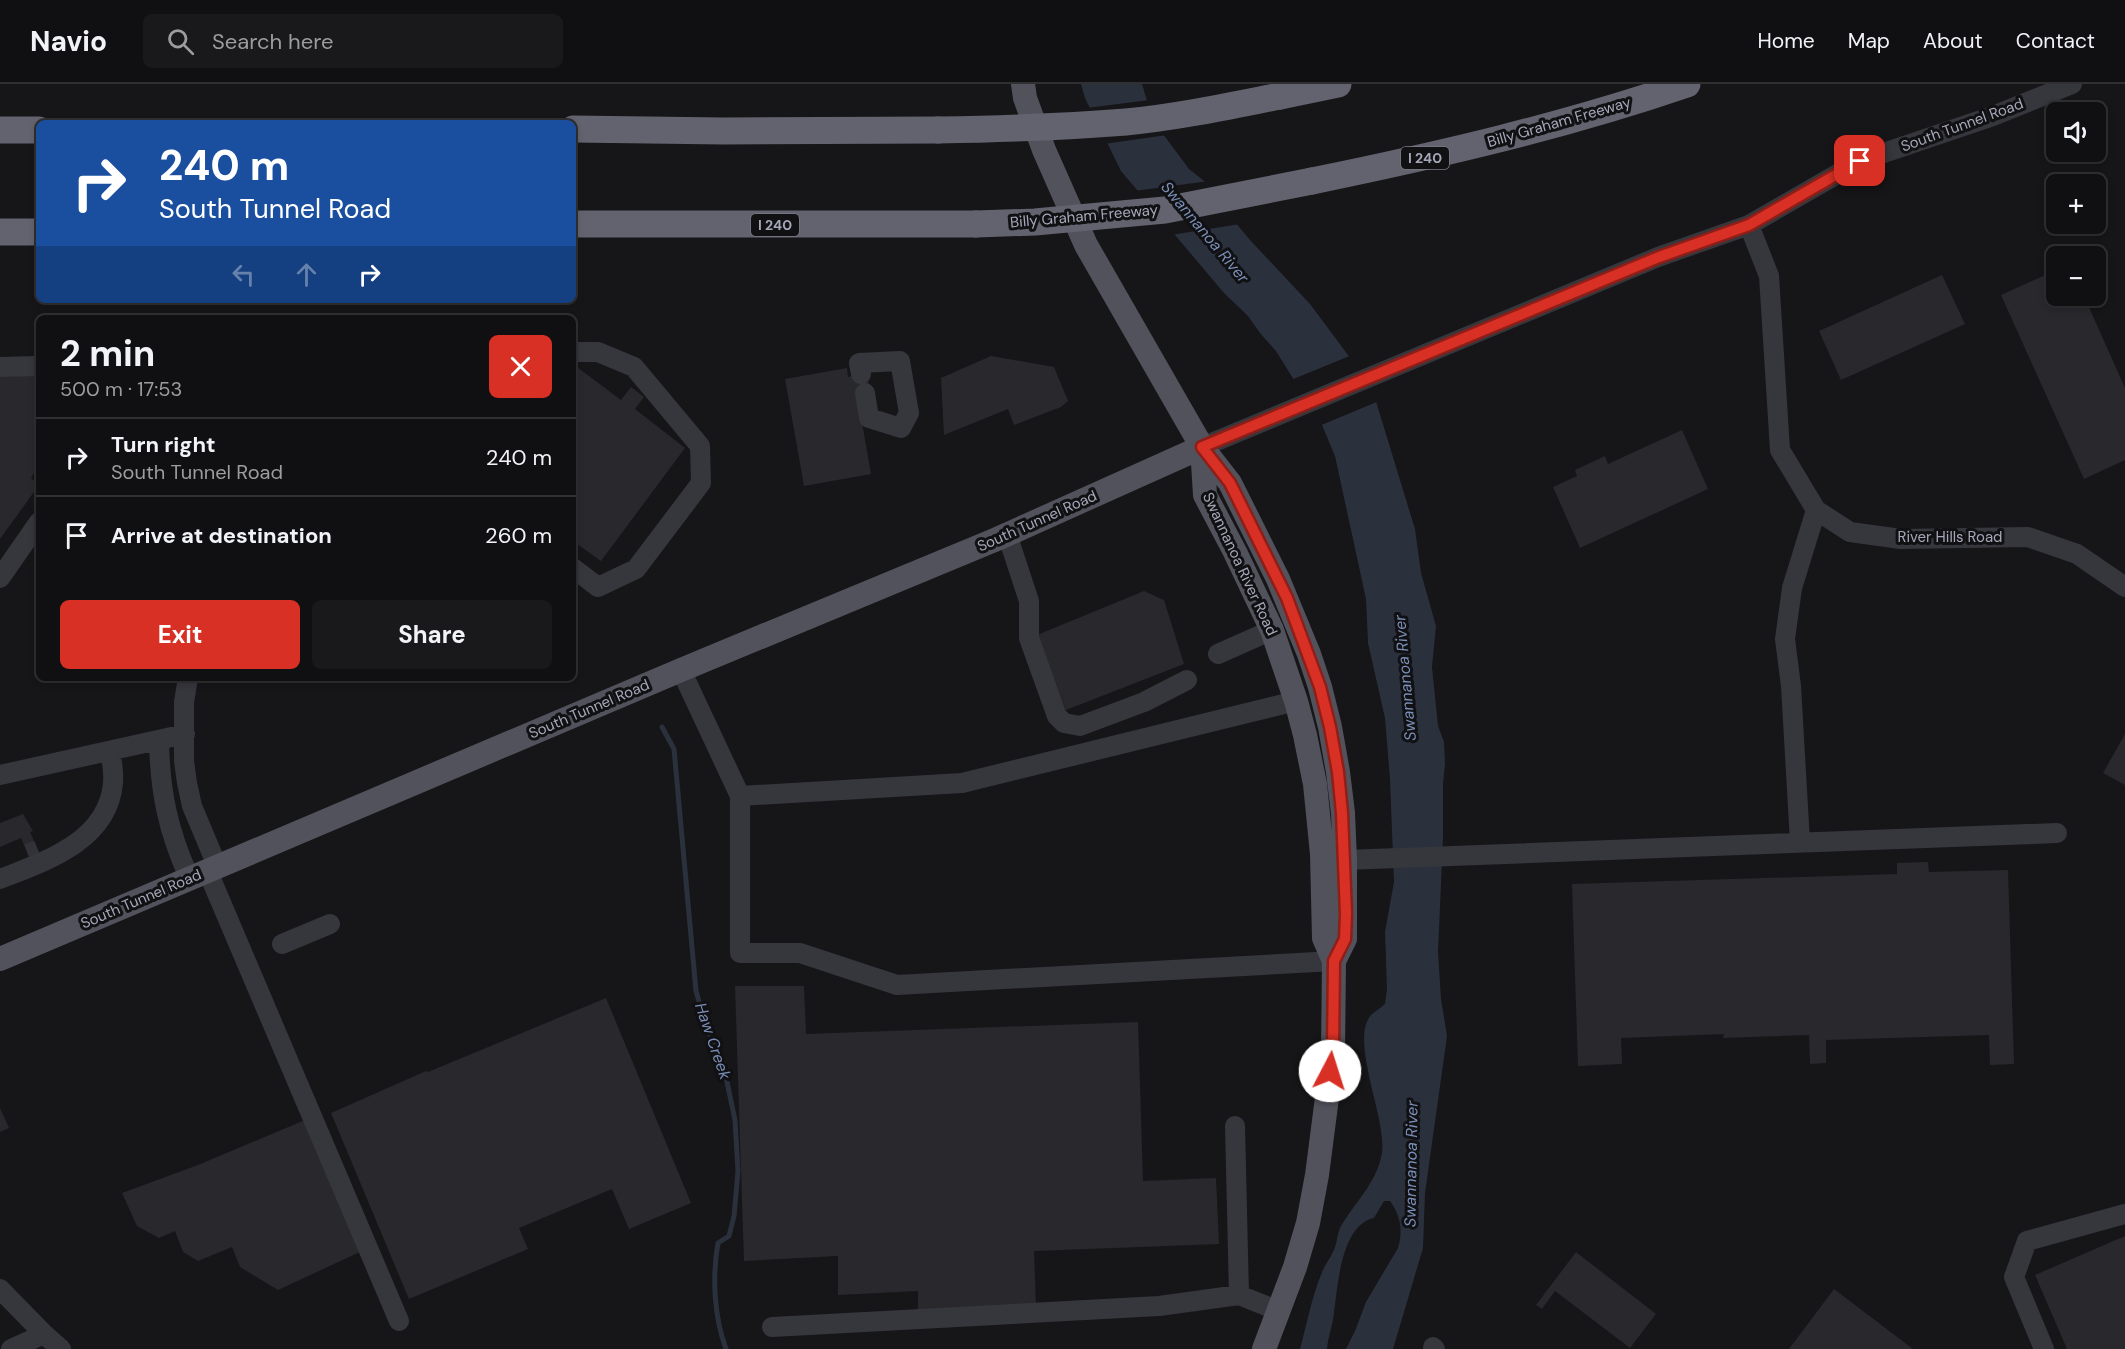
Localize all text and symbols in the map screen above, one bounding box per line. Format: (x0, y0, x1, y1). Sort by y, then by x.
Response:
search box (143, 14, 563, 68)
text: Navio (30, 23, 107, 60)
icon: search (164, 25, 197, 58)
text: Search here (212, 27, 333, 56)
text: Home (1757, 27, 1815, 55)
text: Map (1848, 27, 1890, 55)
text: About (1923, 27, 1983, 55)
text: Contact (2016, 27, 2095, 55)
street label: Billy Graham Freeway (1485, 92, 1634, 152)
street label: South Tunnel Road (1898, 94, 2026, 156)
map controls (2046, 102, 2106, 306)
button: sound (2046, 102, 2106, 162)
pin (1834, 135, 1885, 186)
text: 240 m (159, 138, 289, 193)
icon: right (60, 144, 138, 222)
icon: arrive (1843, 144, 1876, 177)
road number: I 240 (1401, 147, 1449, 169)
button: + (2046, 174, 2106, 234)
water label: Swannanoa River (1156, 177, 1254, 288)
text: South Tunnel Road (159, 191, 391, 226)
street label: Billy Graham Freeway (1009, 200, 1159, 232)
road number: I 240 (751, 214, 799, 236)
button: − (2046, 246, 2106, 306)
icon: left (227, 258, 260, 291)
icon: ahead (290, 258, 323, 291)
icon: right (353, 258, 386, 291)
text: 2 min (60, 330, 155, 377)
button: close (489, 335, 552, 398)
text: 500 m · 17:53 (60, 376, 182, 402)
text: Turn right (111, 430, 216, 459)
icon: right (60, 441, 93, 474)
text: 240 m (486, 443, 552, 472)
text: South Tunnel Road (111, 459, 283, 485)
street label: South Tunnel Road (974, 486, 1100, 556)
street label: Swannanoa River Road (1198, 489, 1282, 639)
icon: arrive (60, 519, 93, 552)
text: Arrive at destination (111, 521, 332, 550)
text: 260 m (485, 521, 552, 550)
street label: River Hills Road (1897, 527, 2003, 547)
button: Exit (60, 600, 300, 669)
button: Share (312, 600, 552, 669)
water label: Swannanoa River (1389, 613, 1421, 742)
street label: South Tunnel Road (526, 675, 652, 743)
street label: South Tunnel Road (78, 865, 204, 933)
water label: Haw Creek (690, 1000, 736, 1083)
position arrow (1298, 1039, 1362, 1103)
water label: Swannanoa River (1399, 1100, 1423, 1227)

